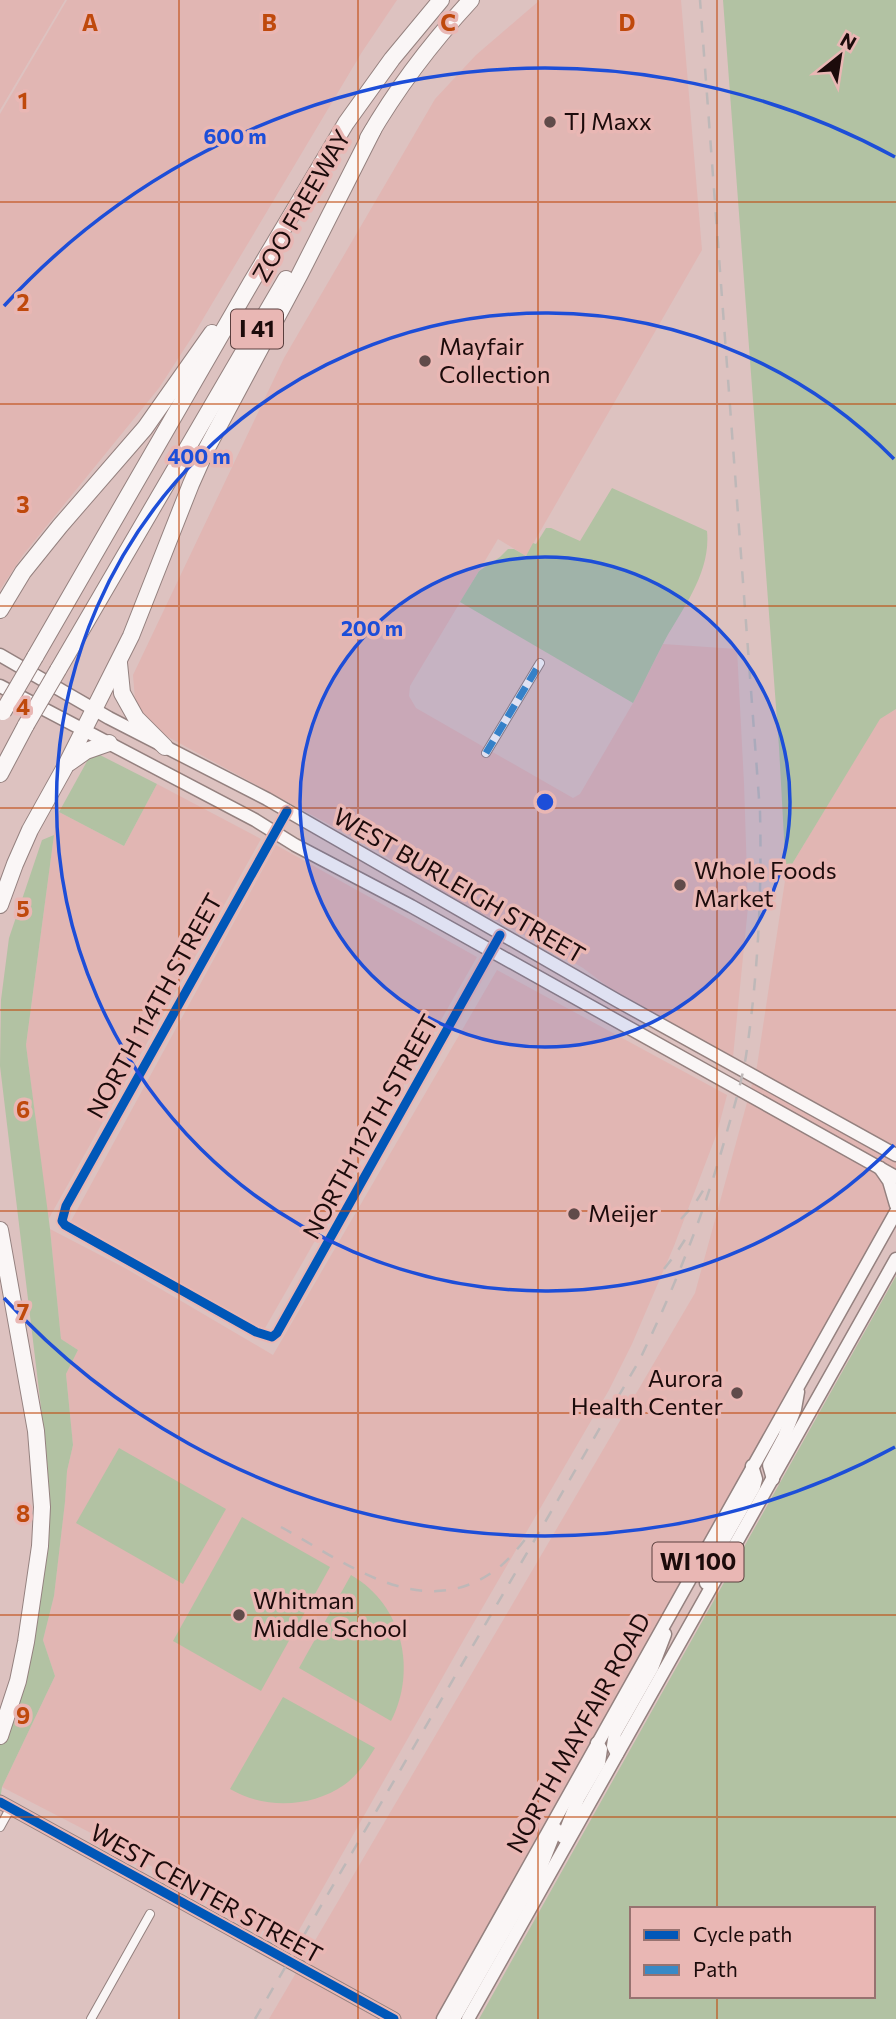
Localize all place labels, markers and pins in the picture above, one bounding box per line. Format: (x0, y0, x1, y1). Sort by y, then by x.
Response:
place label: TJ Maxx (564, 106, 652, 135)
marker: TJ Maxx (542, 114, 558, 130)
place label: Mayfair Collection (439, 331, 551, 388)
marker: Mayfair Collection (417, 353, 433, 369)
centre of rings (533, 790, 557, 814)
place label: Whole Foods Market (694, 855, 837, 912)
marker: Whole Foods Market (672, 877, 688, 893)
place label: Meijer (588, 1198, 659, 1227)
marker: Meijer (566, 1206, 582, 1222)
place label: Aurora Health Center (571, 1363, 723, 1420)
marker: Aurora Health Center (729, 1385, 745, 1401)
place label: Whitman Middle School (253, 1585, 408, 1642)
marker: Whitman Middle School (231, 1607, 247, 1623)

